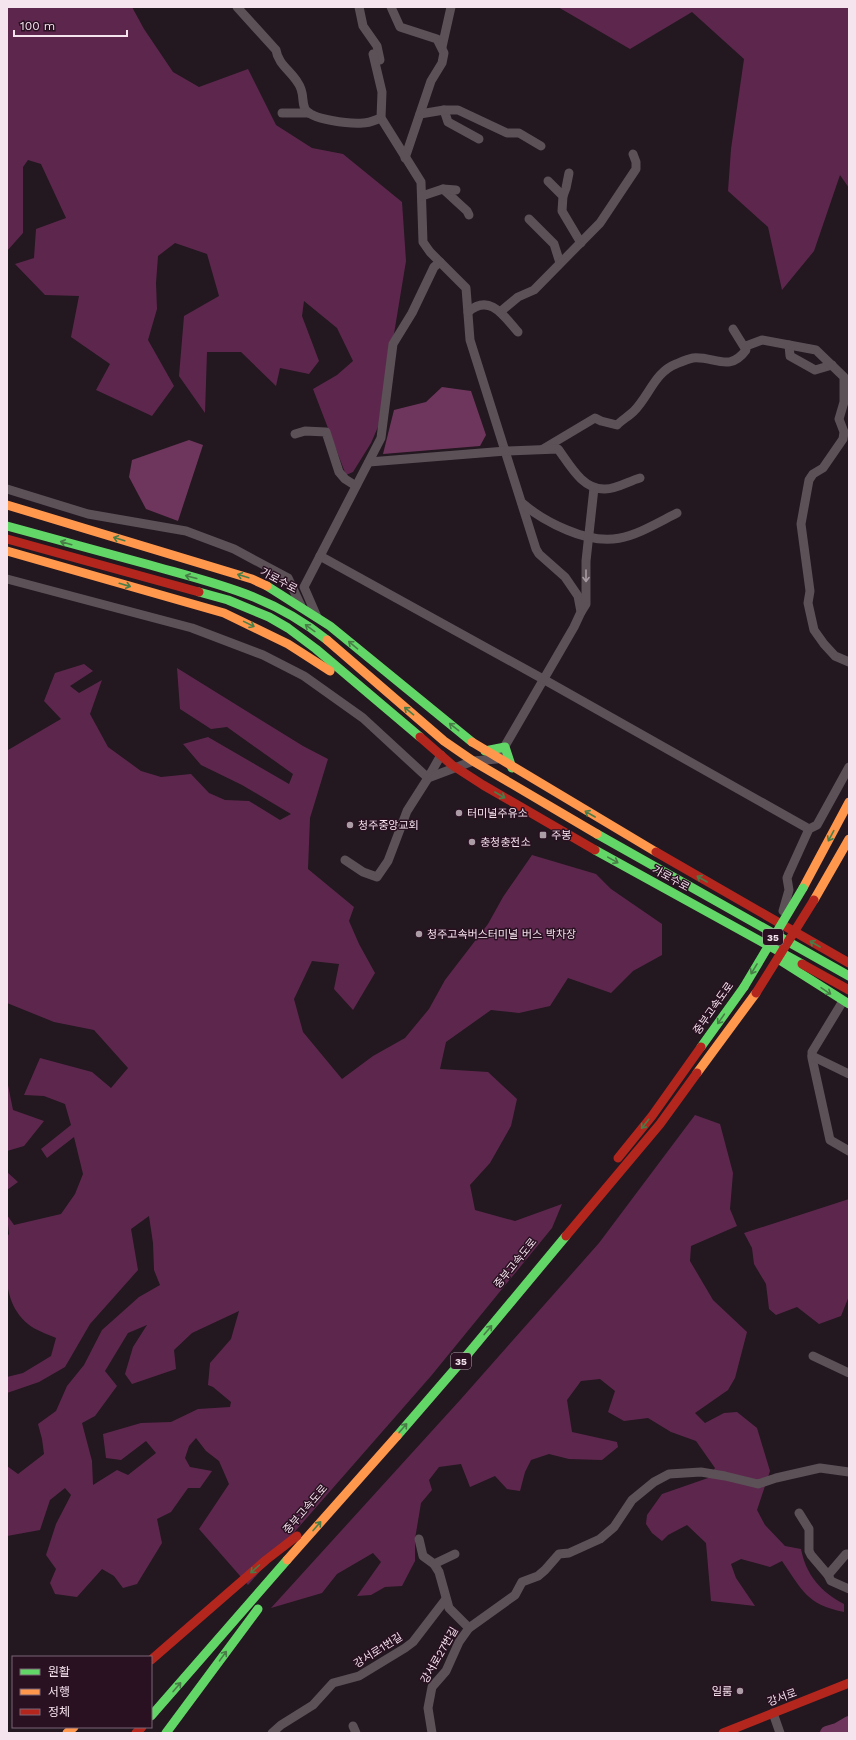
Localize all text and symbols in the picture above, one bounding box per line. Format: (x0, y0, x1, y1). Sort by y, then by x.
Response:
scale bar (14, 12, 127, 38)
text: 100 m (20, 19, 55, 33)
one-way arrow (113, 535, 126, 542)
one-way arrow (60, 539, 73, 546)
street label: 가로수로 (258, 565, 300, 596)
one-way arrow (582, 569, 590, 582)
one-way arrow (237, 572, 250, 579)
one-way arrow (185, 573, 198, 580)
one-way arrow (119, 582, 132, 589)
one-way arrow (243, 621, 255, 628)
one-way arrow (304, 624, 315, 632)
one-way arrow (347, 641, 358, 650)
one-way arrow (404, 707, 415, 716)
one-way arrow (448, 723, 459, 732)
one-way arrow (494, 792, 506, 800)
place label: 터미널주유소 (467, 807, 528, 820)
marker: 터미널주유소 (454, 808, 464, 818)
one-way arrow (584, 809, 596, 817)
place label: 청주중앙교회 (358, 819, 419, 832)
marker: 청주중앙교회 (345, 820, 355, 830)
place label: 주봉 (551, 829, 571, 842)
marker: 주봉 (538, 830, 548, 840)
one-way arrow (826, 830, 834, 842)
place label: 충청충전소 (480, 836, 531, 849)
marker: 충청충전소 (467, 837, 477, 847)
one-way arrow (607, 856, 619, 864)
street label: 가로수로 (650, 863, 692, 894)
one-way arrow (696, 875, 708, 883)
place label: 청주고속버스터미널 버스 박차장 (427, 928, 576, 941)
marker: 청주고속버스터미널 버스 박차장 (414, 929, 424, 939)
road number: 35 (763, 929, 783, 945)
one-way arrow (809, 939, 821, 947)
one-way arrow (750, 963, 758, 975)
street label: 중부고속도로 (691, 980, 736, 1037)
one-way arrow (820, 987, 831, 995)
one-way arrow (717, 1013, 725, 1024)
one-way arrow (641, 1119, 650, 1130)
street label: 중부고속도로 (491, 1236, 540, 1291)
one-way arrow (484, 1324, 493, 1335)
road number: 35 (451, 1353, 471, 1369)
one-way arrow (398, 1423, 408, 1433)
street label: 중부고속도로 (281, 1482, 330, 1537)
one-way arrow (313, 1520, 322, 1531)
one-way arrow (250, 1565, 261, 1574)
street label: 강서로27번길 (418, 1625, 461, 1686)
street label: 강서로1번길 (352, 1630, 405, 1670)
one-way arrow (218, 1651, 227, 1662)
legend (12, 1656, 152, 1728)
text: 원활 (48, 1665, 70, 1679)
one-way arrow (172, 1682, 181, 1692)
text: 서행 (48, 1685, 70, 1699)
place label: 일룸 (712, 1685, 732, 1698)
marker: 일룸 (735, 1686, 745, 1696)
street label: 강서로 (766, 1686, 799, 1709)
text: 정체 (48, 1705, 70, 1719)

